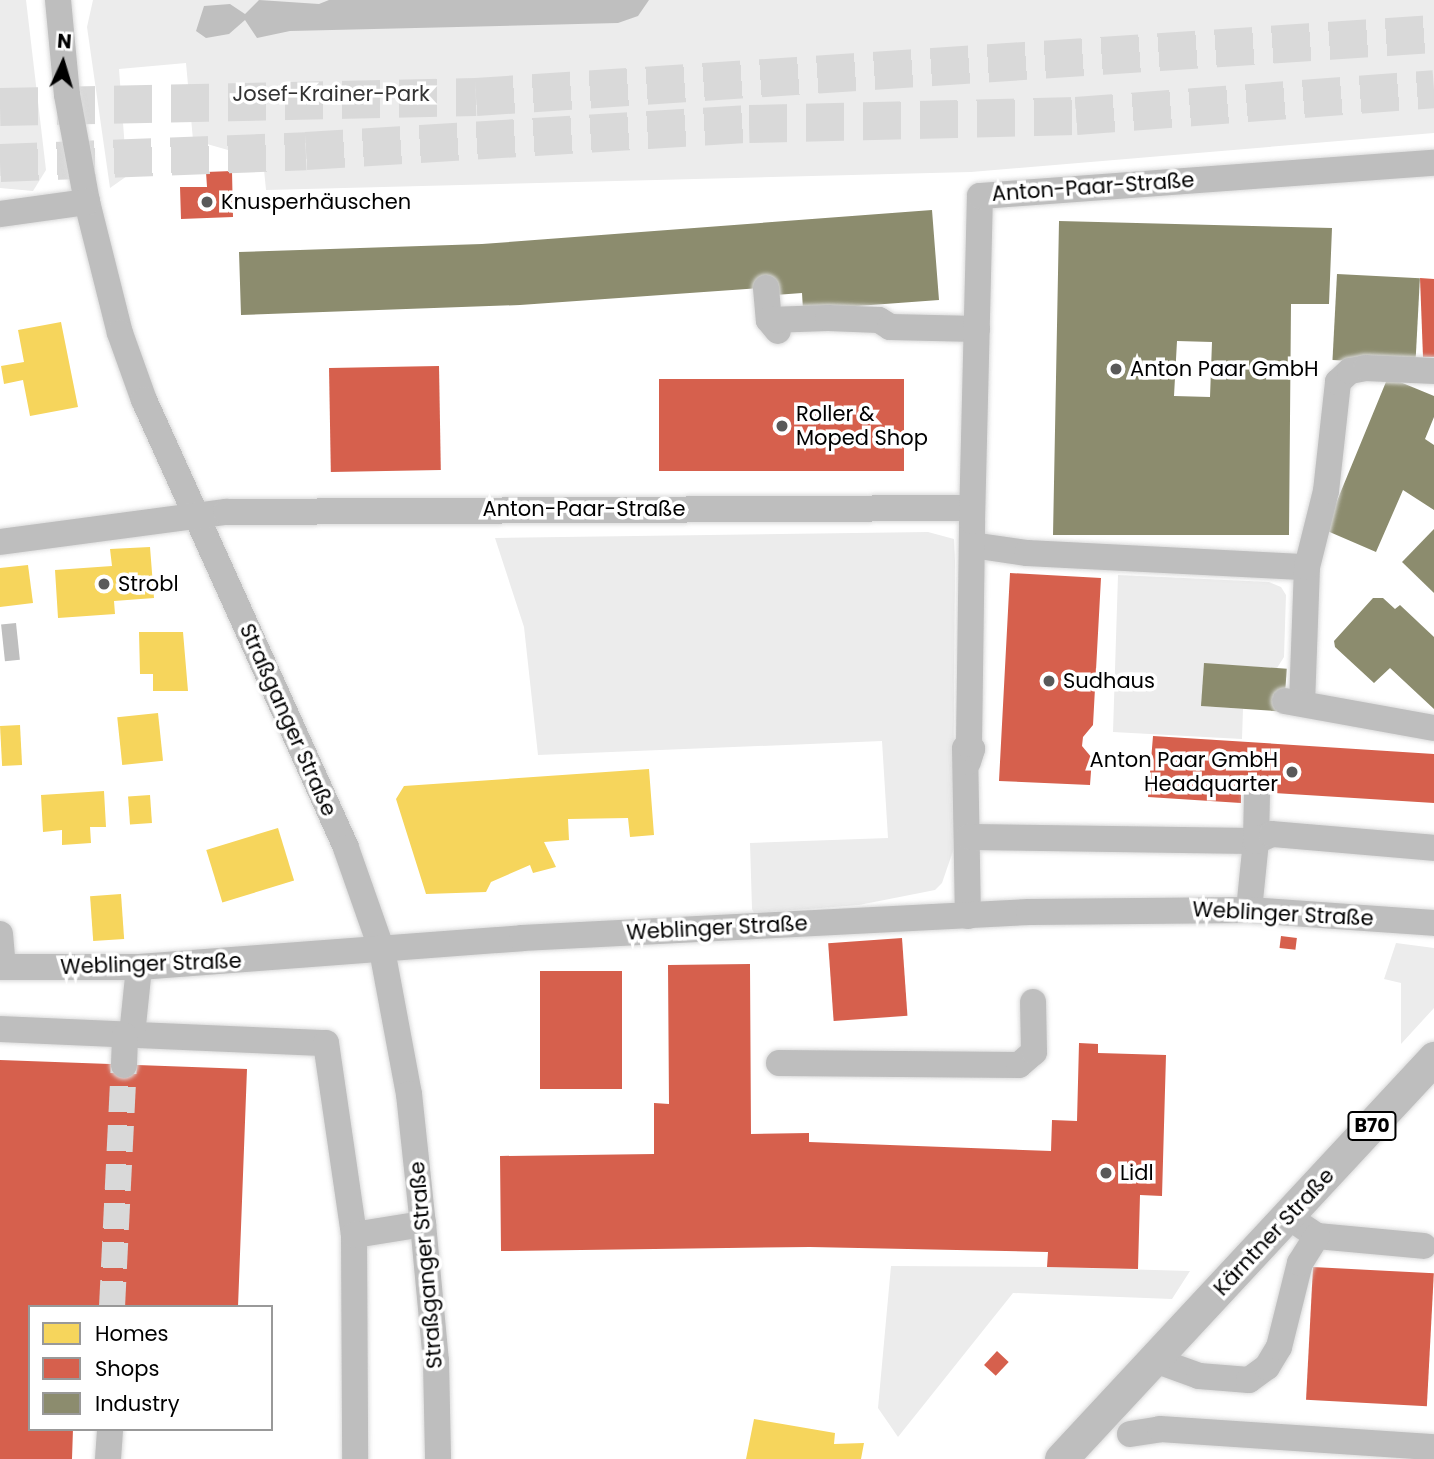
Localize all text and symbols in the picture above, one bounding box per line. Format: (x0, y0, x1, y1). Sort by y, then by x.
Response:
north arrow (28, 28, 98, 98)
text: N (56, 28, 73, 56)
park label: Josef-Krainer-Park (232, 81, 430, 107)
street label: Anton-Paar-Straße (991, 167, 1195, 207)
place label: Knusperhäuschen (221, 189, 411, 215)
marker: Knusperhäuschen (199, 194, 215, 210)
place label: Anton Paar GmbH (1130, 356, 1318, 382)
marker: Anton Paar GmbH (1108, 361, 1124, 377)
place label: Roller & Moped Shop (796, 401, 928, 451)
marker: Roller & Moped Shop (774, 418, 790, 434)
street label: Anton-Paar-Straße (483, 496, 685, 522)
place label: Strobl (118, 571, 179, 597)
marker: Strobl (96, 576, 112, 592)
street label: Straßganger Straße (234, 620, 342, 820)
place label: Sudhaus (1063, 668, 1155, 694)
marker: Sudhaus (1041, 673, 1057, 689)
place label: Anton Paar GmbH Headquarter (1090, 747, 1278, 797)
marker: Anton Paar GmbH Headquarter (1284, 764, 1300, 780)
street label: Weblinger Straße (1192, 897, 1374, 931)
street label: Weblinger Straße (626, 911, 808, 945)
street label: Weblinger Straße (60, 948, 242, 980)
road number: B70 (1346, 1110, 1398, 1142)
street label: Straßganger Straße (404, 1160, 448, 1370)
place label: Lidl (1120, 1160, 1154, 1186)
street label: Kärntner Straße (1209, 1163, 1339, 1301)
marker: Lidl (1098, 1165, 1114, 1181)
legend (28, 1305, 273, 1431)
text: Homes (95, 1319, 169, 1348)
text: Shops (95, 1354, 159, 1383)
text: Industry (95, 1389, 180, 1418)

